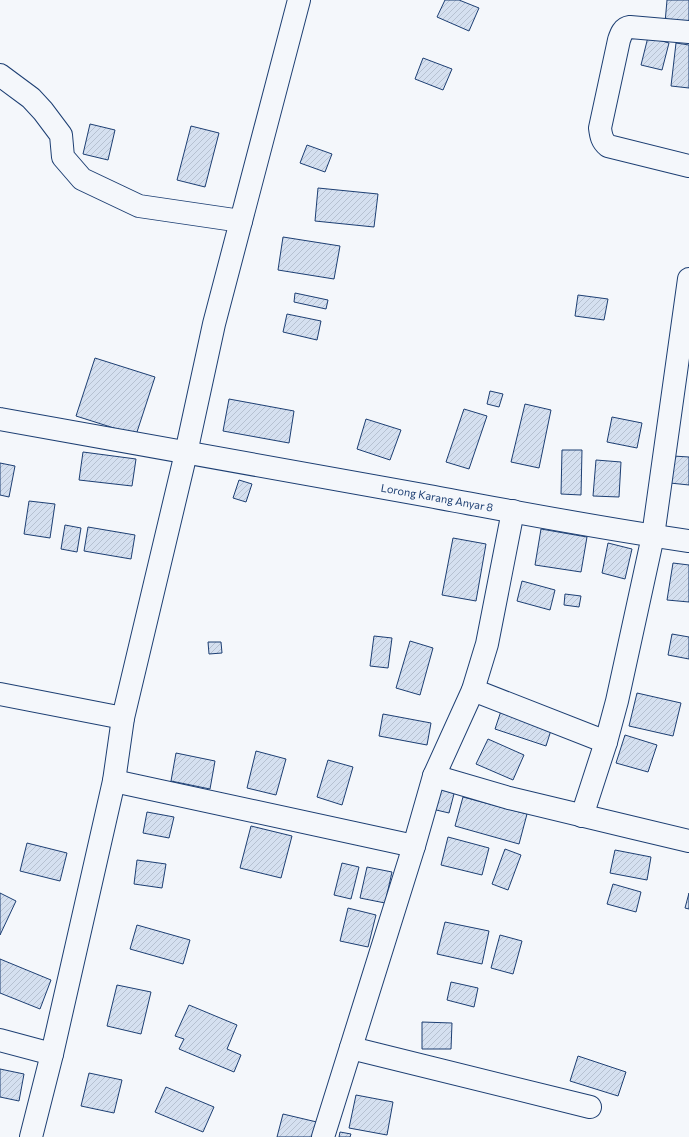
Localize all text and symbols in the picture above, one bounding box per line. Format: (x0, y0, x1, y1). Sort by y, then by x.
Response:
street label: Lorong Karang Anyar 8 (380, 481, 495, 514)

